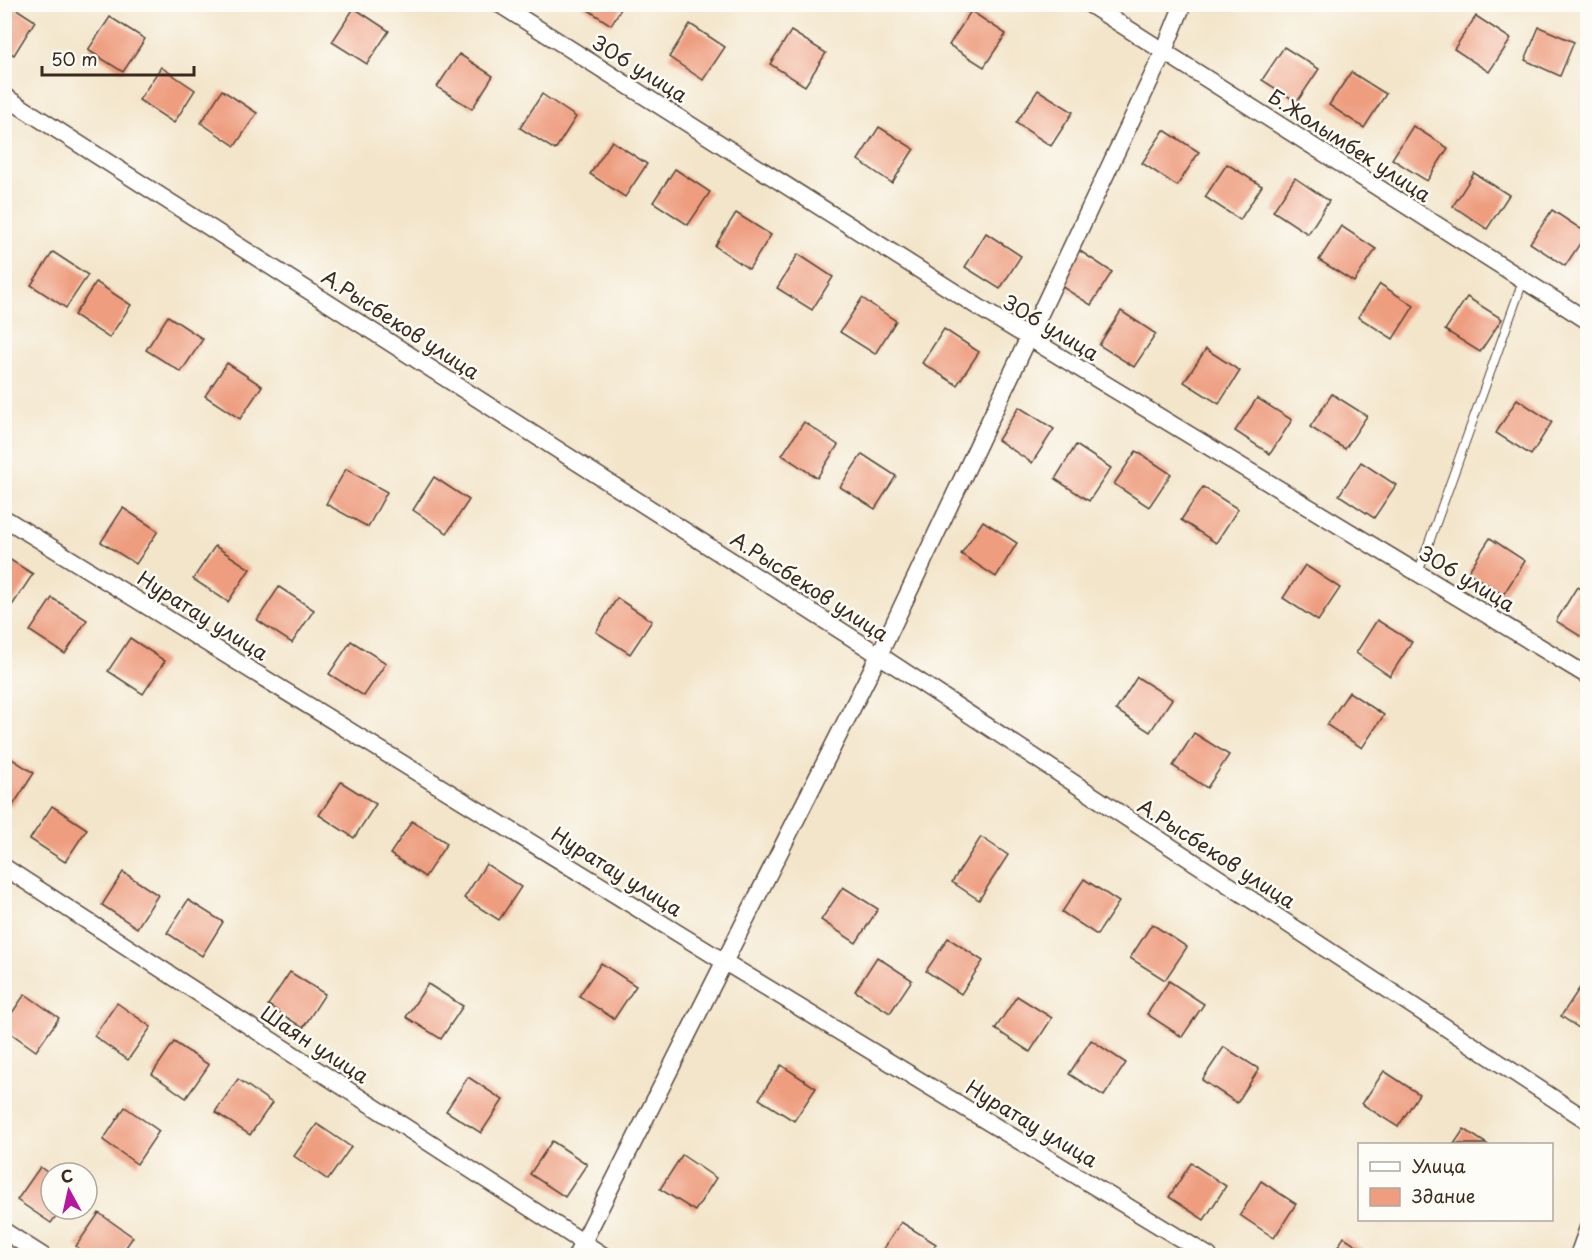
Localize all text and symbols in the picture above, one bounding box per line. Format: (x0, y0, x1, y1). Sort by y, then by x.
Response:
street label: 306 улица (586, 27, 694, 110)
scale bar (42, 39, 194, 77)
text: 50 m (51, 45, 98, 72)
street label: Б.Жолымбек улица (1263, 81, 1437, 209)
street label: А.Рысбеков улица (316, 262, 486, 387)
street label: 306 улица (997, 286, 1105, 368)
street label: А.Рысбеков улица (725, 524, 895, 649)
street label: 306 улица (1413, 537, 1521, 619)
street label: Нуратау улица (132, 563, 275, 667)
street label: А.Рысбеков улица (1132, 791, 1302, 916)
street label: Нуратау улица (546, 819, 689, 923)
street label: Шаян улица (255, 998, 375, 1090)
street label: Нуратау улица (960, 1072, 1104, 1175)
legend (1358, 1143, 1553, 1221)
text: Улица (1412, 1152, 1466, 1179)
north arrow (39, 1161, 99, 1221)
text: С (59, 1162, 74, 1188)
text: Здание (1412, 1182, 1475, 1209)

